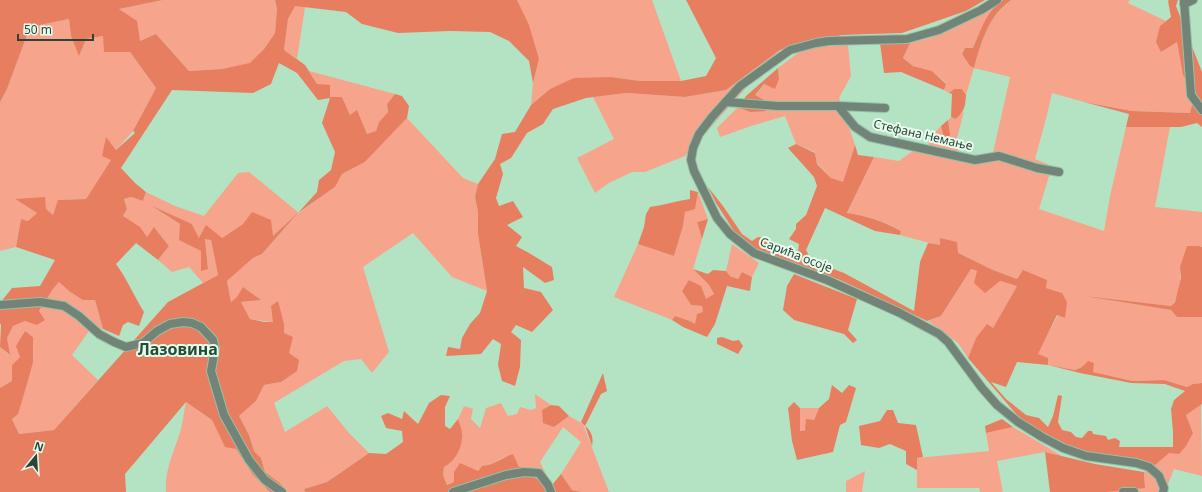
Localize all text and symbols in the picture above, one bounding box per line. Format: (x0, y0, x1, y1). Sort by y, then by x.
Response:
scale bar (18, 16, 93, 42)
text: 50 m (24, 21, 52, 38)
street label: Стефана Немање (872, 115, 975, 154)
street label: Сарића осоје (758, 233, 835, 276)
district label: Лазовина (138, 338, 218, 360)
north arrow (16, 436, 56, 476)
text: N (33, 437, 46, 455)

